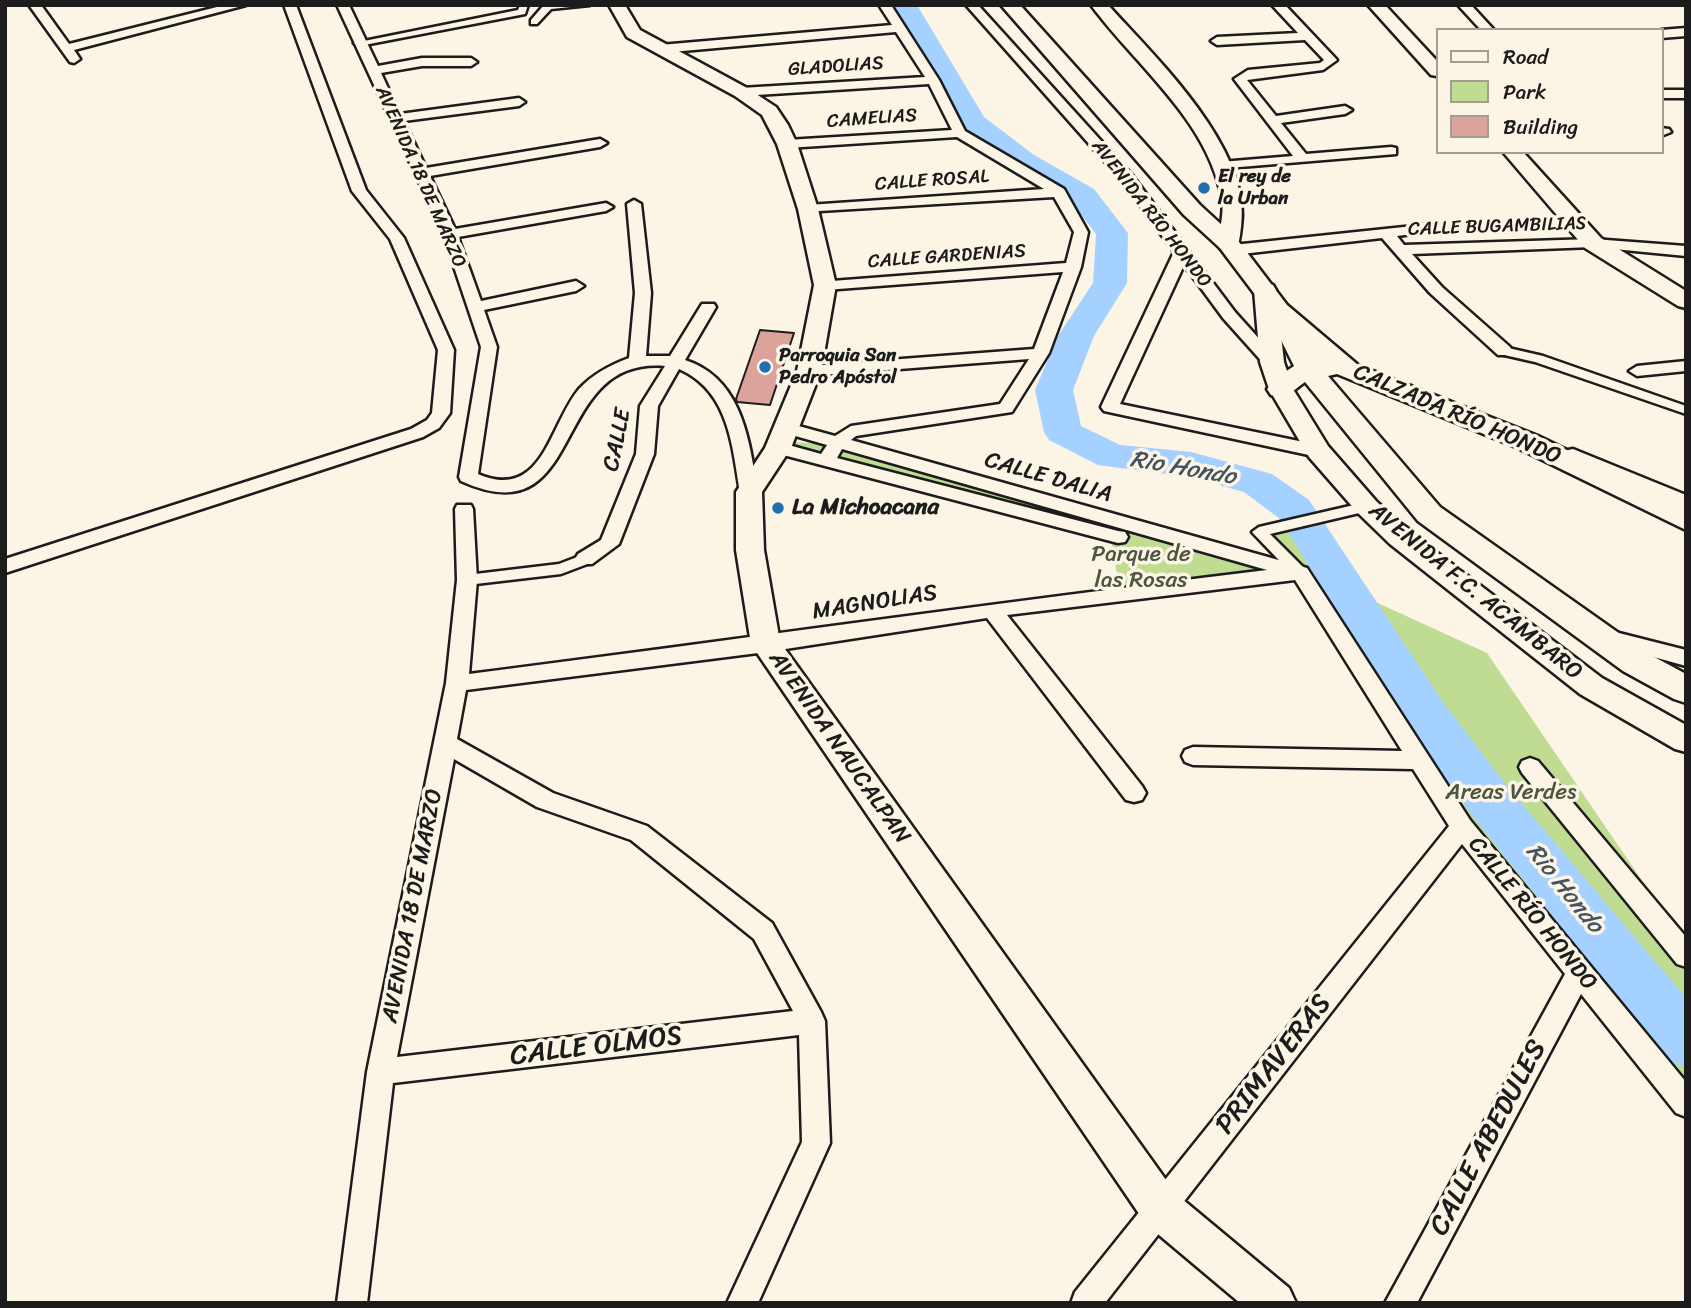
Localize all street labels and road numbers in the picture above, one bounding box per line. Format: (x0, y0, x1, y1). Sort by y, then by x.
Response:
street label: GLADOLIAS (787, 52, 885, 82)
street label: AVENIDA 18 DE MARZO (370, 83, 470, 271)
street label: CAMELIAS (826, 104, 918, 134)
street label: AVENIDA RÍO HONDO (1086, 136, 1216, 292)
street label: CALLE ROSAL (874, 166, 990, 196)
street label: CALLE BUGAMBILIAS (1408, 212, 1586, 242)
street label: CALLE GARDENIAS (867, 240, 1027, 274)
street label: CALZADA RÍO HONDO (1349, 359, 1565, 471)
street label: CALLE (598, 406, 638, 474)
street label: CALLE DALIA (981, 447, 1115, 509)
street label: AVENIDA F.C. ACAMBARO (1363, 497, 1587, 687)
street label: MAGNOLIAS (810, 579, 940, 627)
street label: AVENIDA NAUCALPAN (762, 646, 916, 850)
street label: AVENIDA 18 DE MARZO (377, 787, 449, 1025)
street label: CALLE RÍO HONDO (1462, 832, 1602, 996)
street label: PRIMAVERAS (1209, 988, 1339, 1142)
street label: CALLE OLMOS (508, 1020, 684, 1074)
street label: CALLE ABEDULES (1423, 1034, 1555, 1242)

